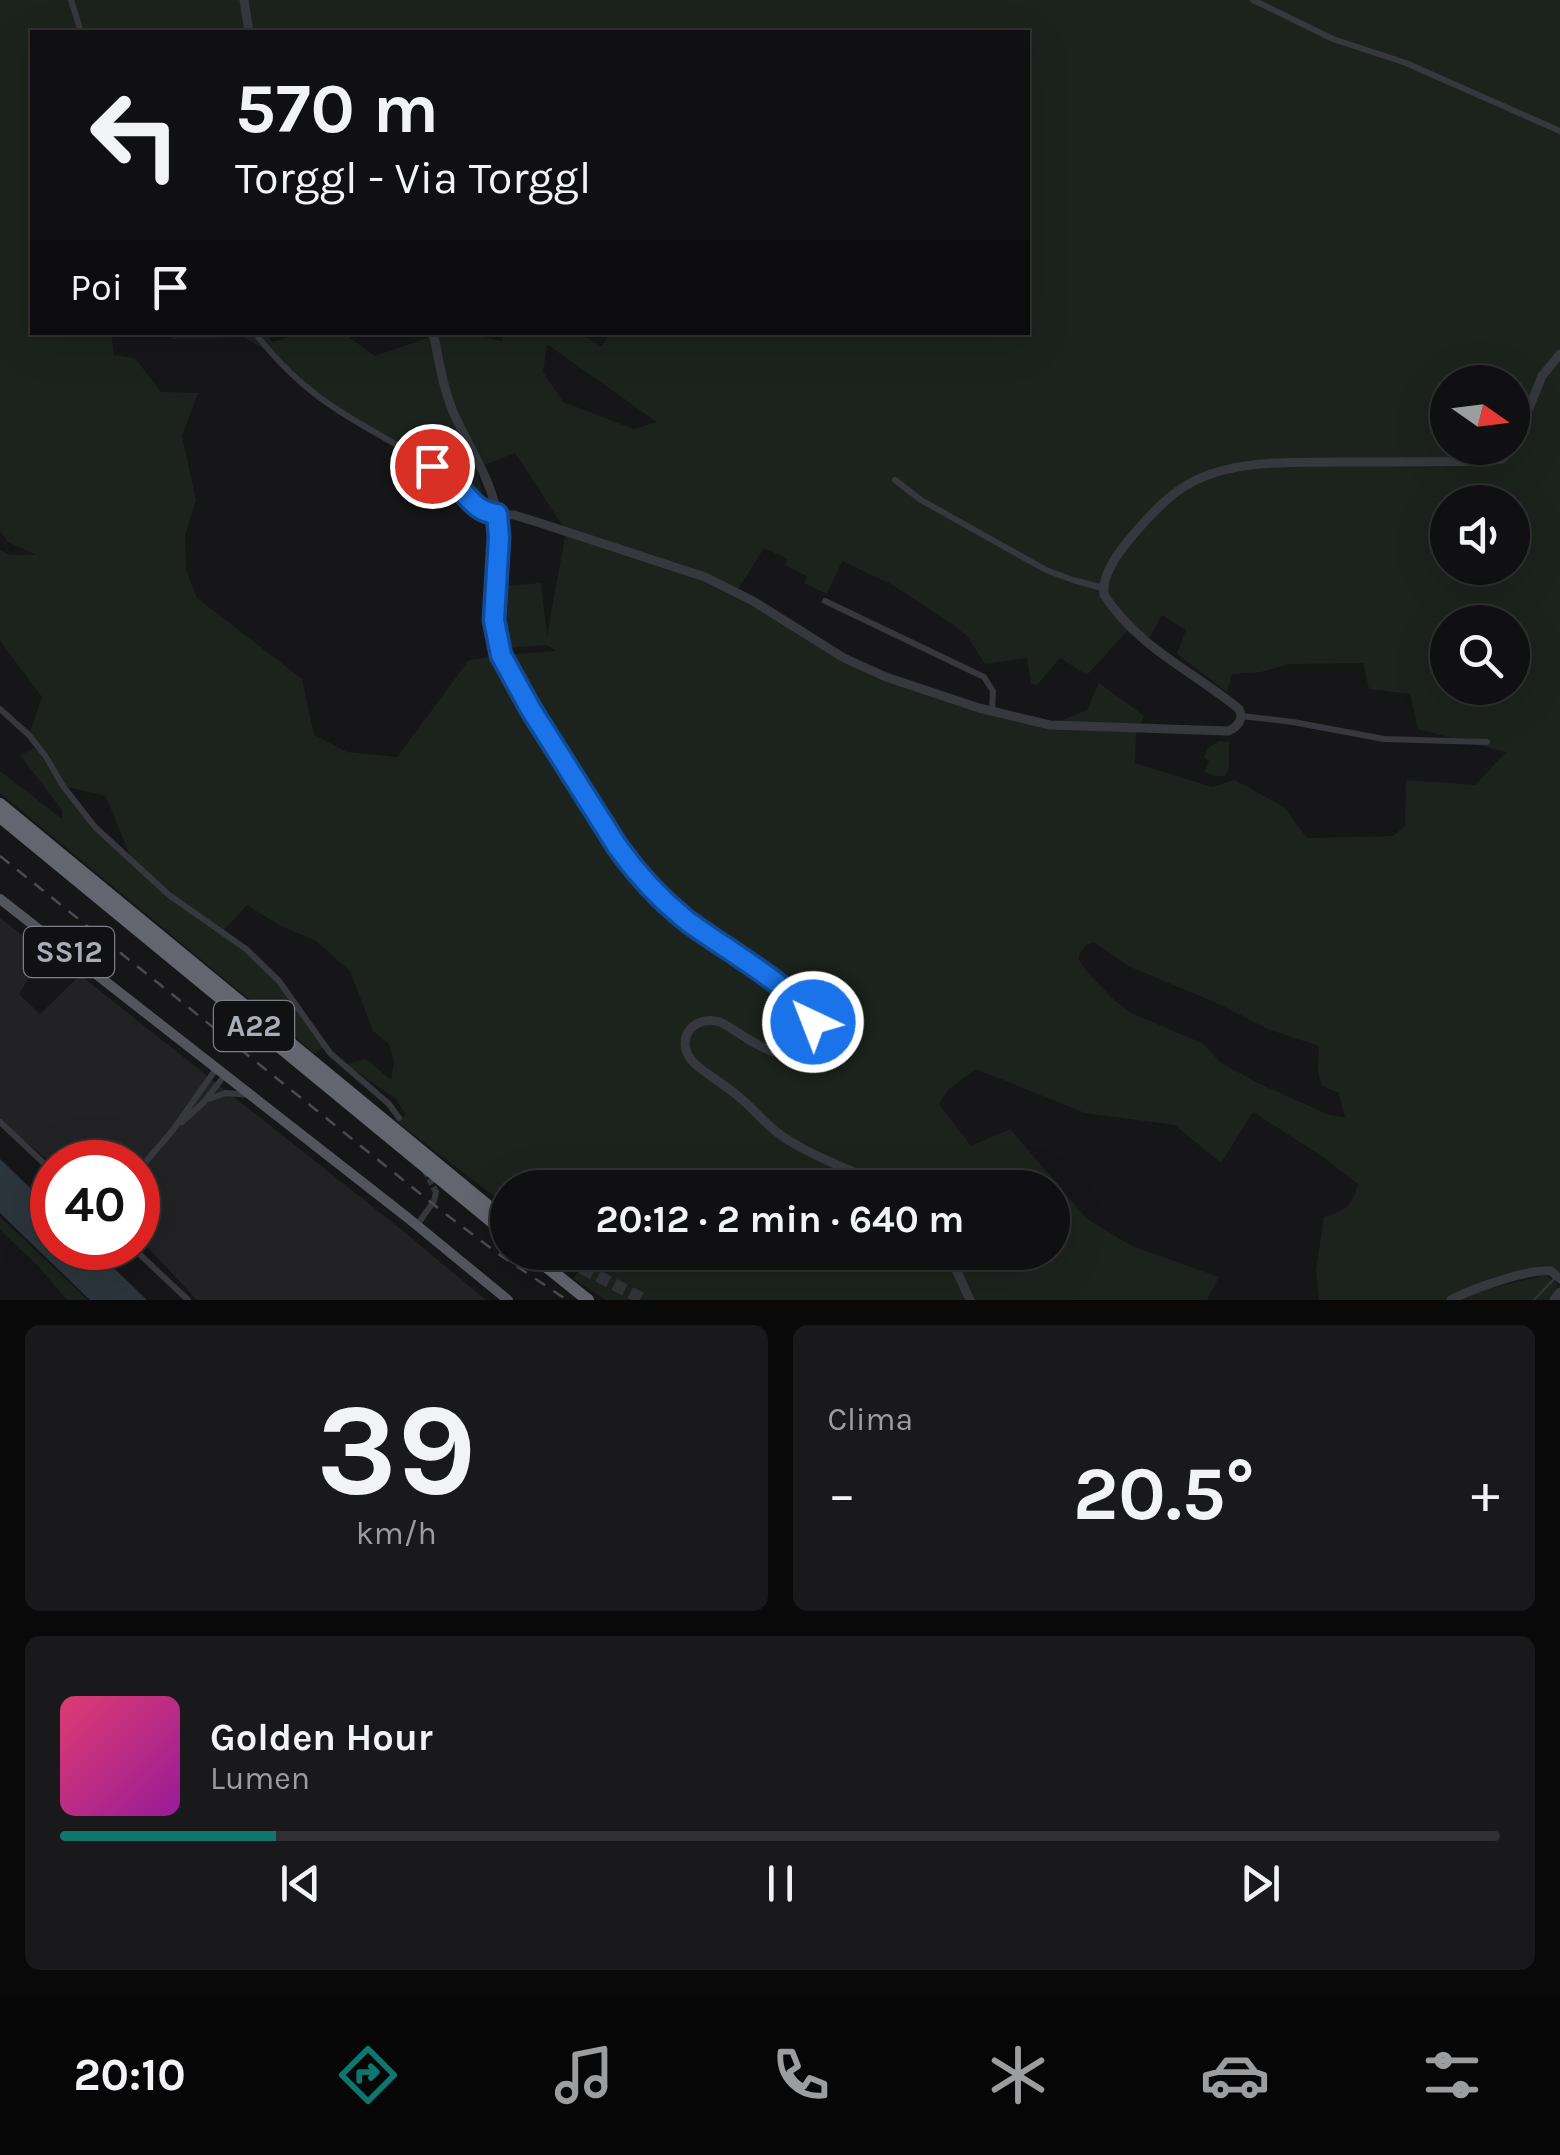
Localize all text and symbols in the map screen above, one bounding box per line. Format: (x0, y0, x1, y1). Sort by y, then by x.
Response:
text: 570 m (235, 68, 439, 150)
icon: left (70, 70, 200, 200)
text: Torggl - Via Torggl (235, 152, 591, 204)
icon: arrive (143, 260, 198, 315)
text: Poi (70, 265, 123, 310)
north arrow (1430, 365, 1530, 465)
map controls (1430, 365, 1530, 705)
pin (390, 424, 475, 509)
icon: arrive (405, 439, 460, 494)
button: sound (1430, 485, 1530, 585)
button: search (1430, 605, 1530, 705)
road number: SS12 (24, 927, 114, 977)
position arrow (761, 970, 865, 1074)
road number: A22 (214, 1001, 294, 1051)
speed limit sign: 40 (30, 1140, 160, 1270)
text: 20:12 · 2 min · 640 m (596, 1197, 964, 1242)
text: 39 (316, 1374, 476, 1526)
text: Clima (828, 1401, 913, 1438)
text: 20.5° (1073, 1450, 1255, 1538)
text: − (828, 1462, 856, 1526)
text: + (1471, 1462, 1500, 1526)
text: km/h (356, 1515, 437, 1552)
text: Golden Hour (210, 1715, 433, 1760)
text: Lumen (210, 1760, 310, 1797)
icon: previous (273, 1856, 328, 1911)
icon: pause (753, 1856, 808, 1911)
icon: next (1233, 1856, 1288, 1911)
icon: directions (333, 2040, 403, 2110)
icon: music (549, 2040, 619, 2110)
icon: phone (766, 2040, 836, 2110)
icon: climate (983, 2040, 1053, 2110)
icon: car (1200, 2040, 1270, 2110)
icon: filters (1417, 2040, 1487, 2110)
text: 20:10 (73, 2049, 186, 2101)

